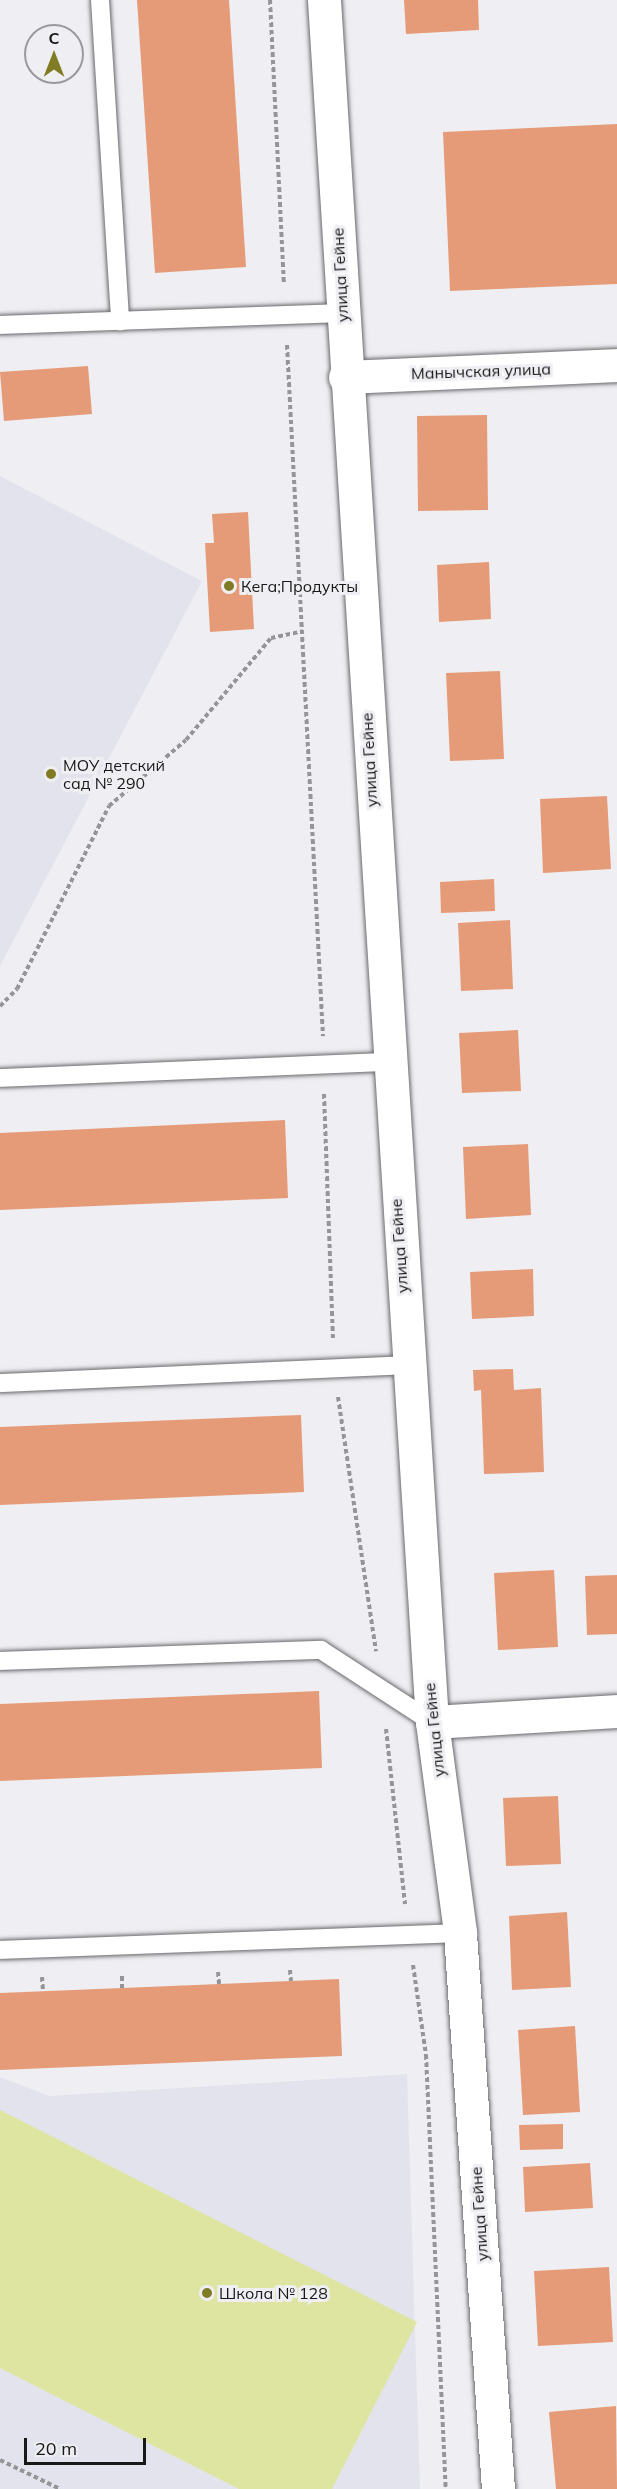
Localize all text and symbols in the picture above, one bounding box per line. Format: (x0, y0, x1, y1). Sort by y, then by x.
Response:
north arrow (24, 24, 84, 84)
text: С (49, 28, 59, 48)
street label: улица Гейне (328, 227, 352, 323)
street label: Манычская улица (411, 359, 551, 383)
place label: Кега;Продукты (241, 576, 358, 596)
marker: Кега;Продукты (222, 579, 236, 593)
street label: улица Гейне (357, 712, 381, 808)
place label: МОУ детский сад № 290 (63, 755, 165, 793)
marker: МОУ детский сад № 290 (44, 767, 58, 781)
street label: улица Гейне (386, 1198, 412, 1294)
street label: улица Гейне (420, 1682, 448, 1778)
street label: улица Гейне (466, 2166, 492, 2262)
place label: Школа № 128 (219, 2283, 328, 2303)
marker: Школа № 128 (200, 2286, 214, 2300)
scale bar (27, 2426, 148, 2464)
text: 20 m (35, 2437, 77, 2460)

